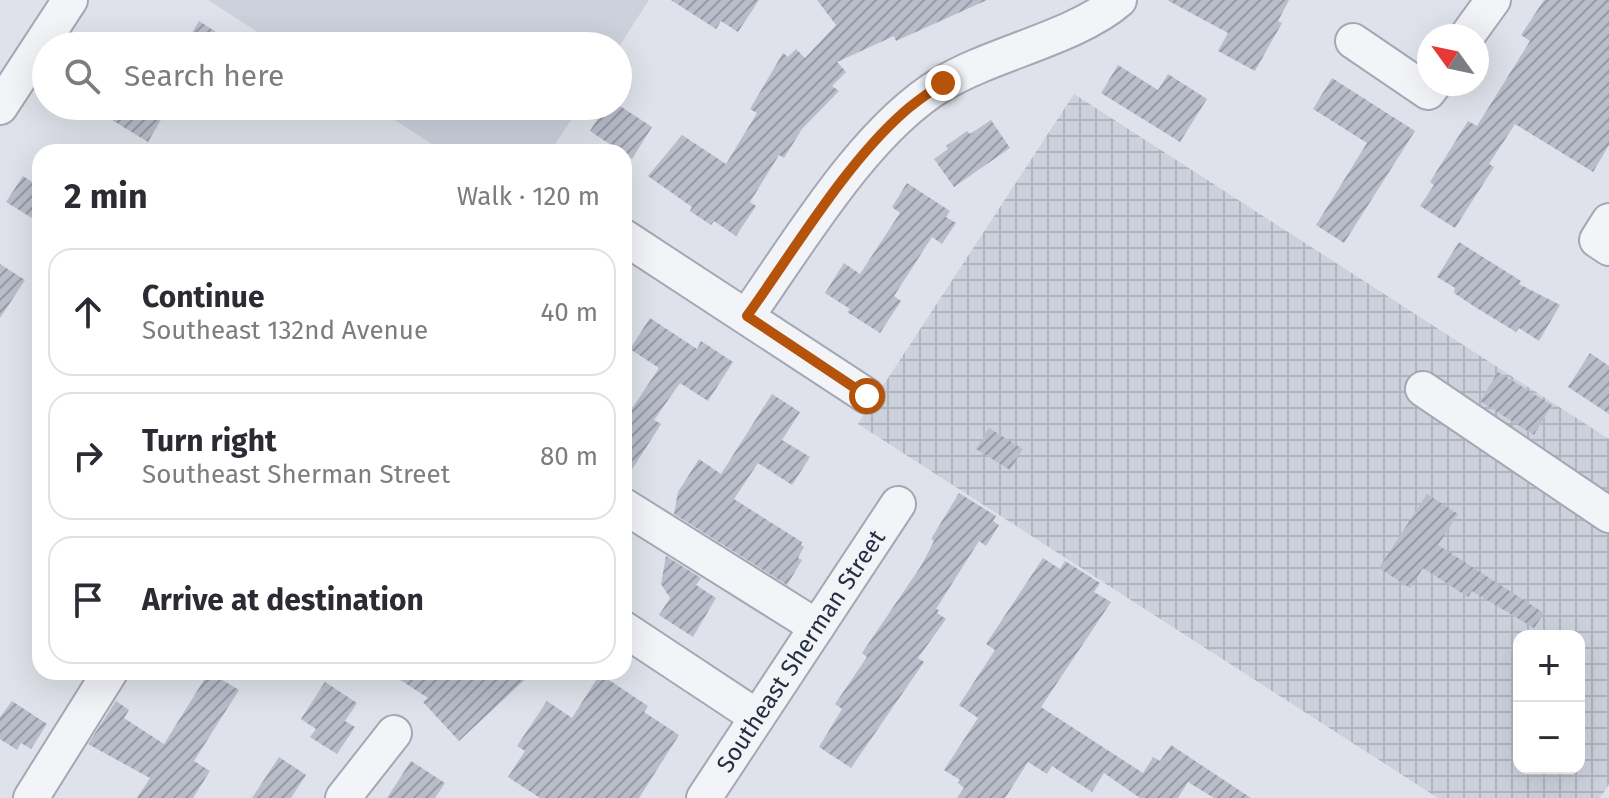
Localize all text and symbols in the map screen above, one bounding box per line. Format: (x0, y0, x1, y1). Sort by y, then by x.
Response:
north arrow (1417, 24, 1489, 96)
search box (32, 32, 632, 120)
icon: search (60, 54, 104, 98)
text: Search here (124, 58, 284, 94)
route end (925, 65, 961, 101)
text: 2 min (64, 176, 148, 217)
text: Walk · 120 m (457, 181, 600, 212)
text: Continue (142, 279, 265, 315)
icon: ahead (66, 290, 110, 334)
text: 40 m (540, 297, 598, 328)
text: Southeast 132nd Avenue (142, 315, 428, 346)
route start (849, 378, 885, 414)
text: Turn right (142, 423, 277, 459)
icon: right (66, 434, 110, 478)
text: 80 m (540, 441, 598, 472)
text: Southeast Sherman Street (142, 459, 450, 490)
street label: Southeast Sherman Street (711, 524, 891, 778)
icon: arrive (66, 578, 110, 622)
text: Arrive at destination (142, 582, 424, 618)
map controls (1513, 630, 1585, 774)
button: + (1513, 630, 1585, 702)
button: − (1513, 702, 1585, 774)

